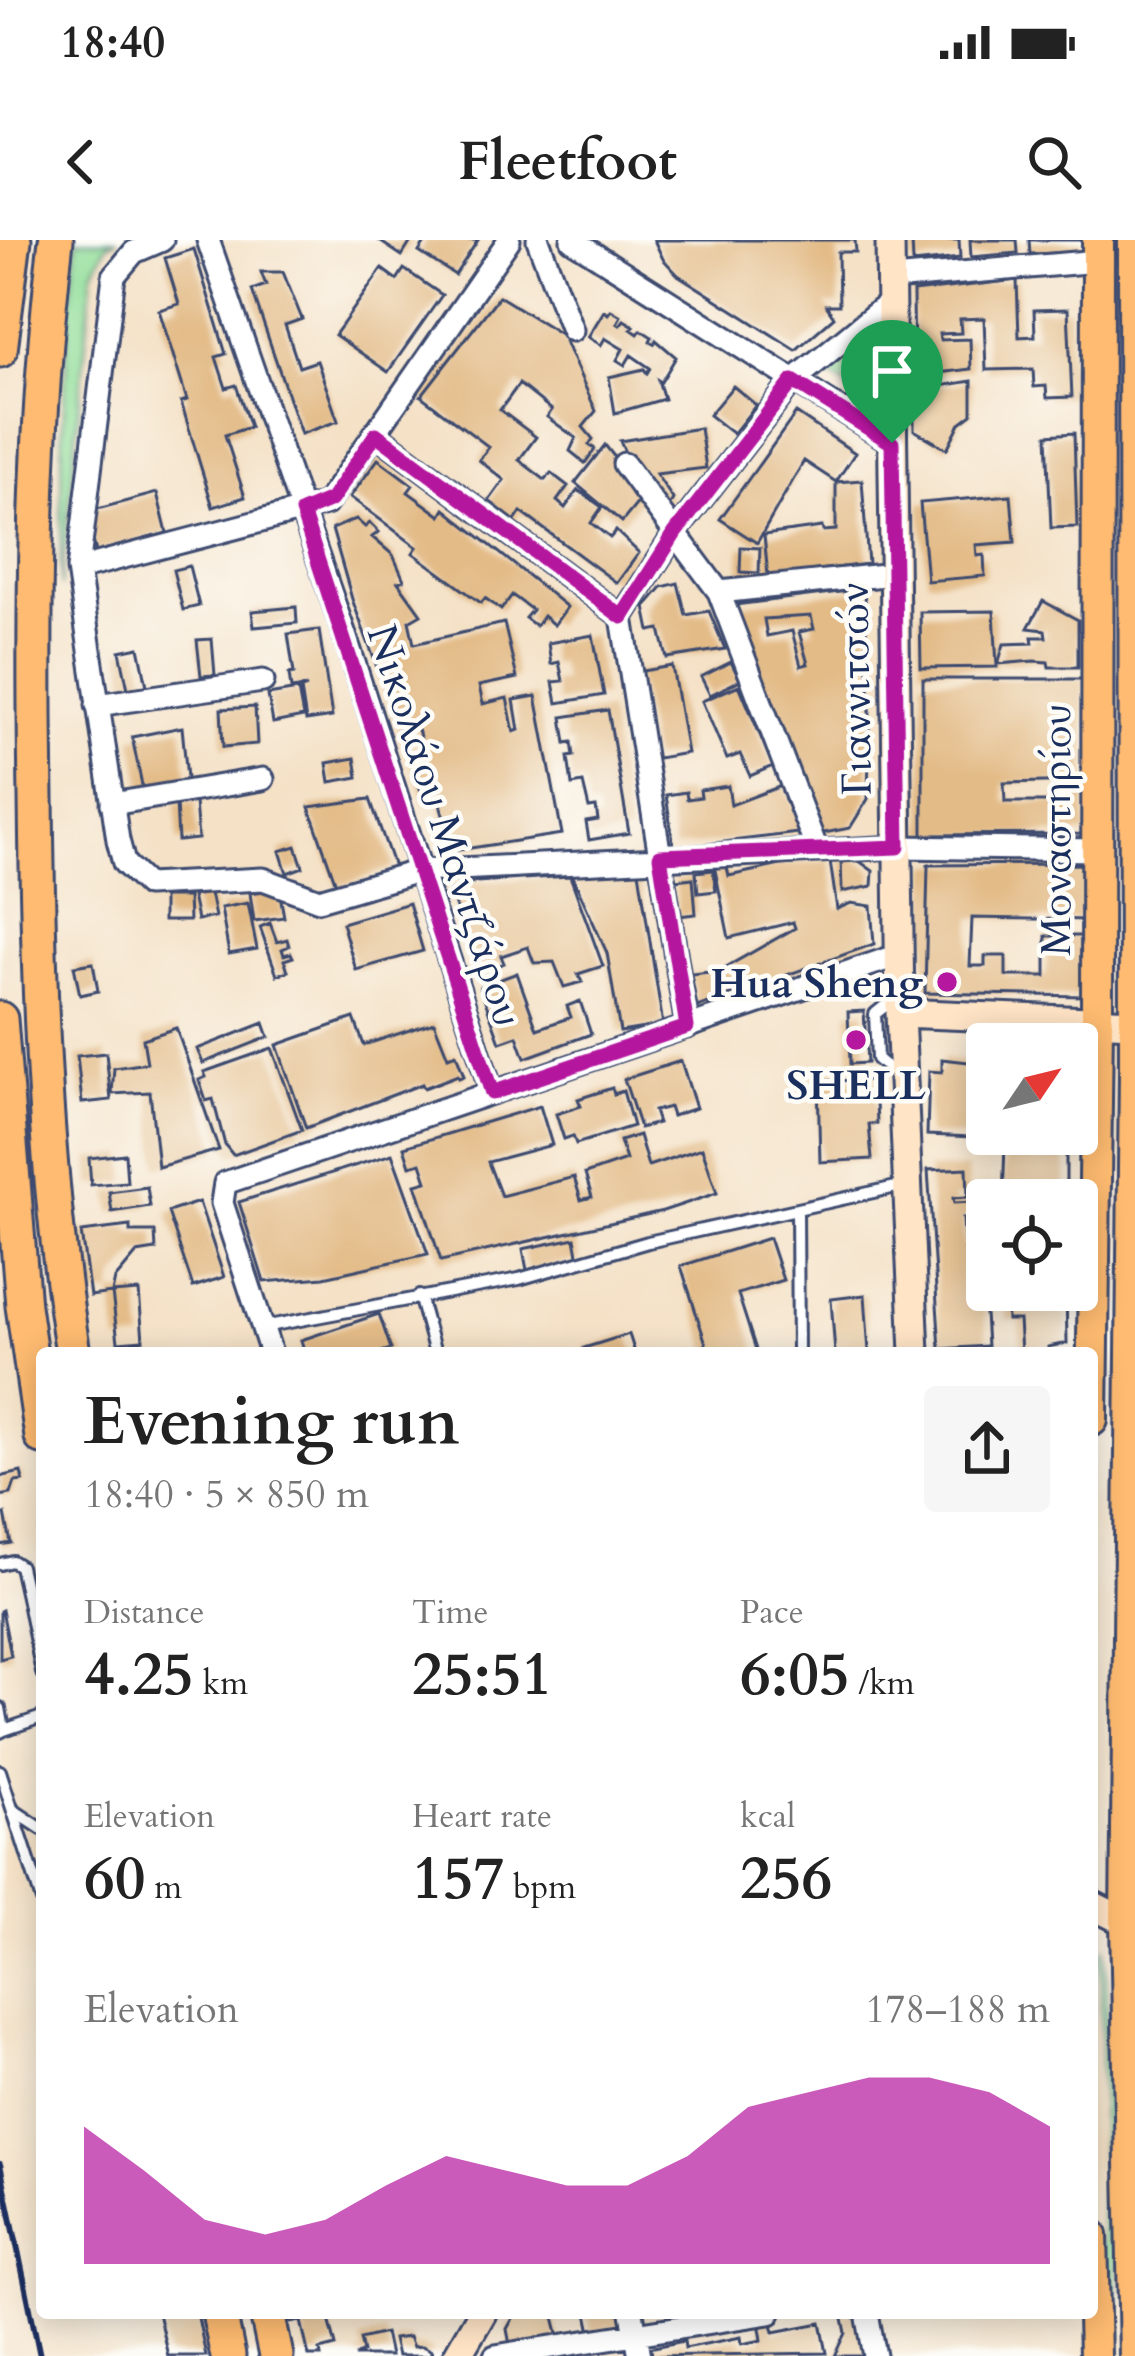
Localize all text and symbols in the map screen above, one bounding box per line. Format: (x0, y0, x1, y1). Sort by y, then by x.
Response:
text: 18:40 (60, 12, 165, 73)
text: Fleetfoot (458, 126, 677, 199)
icon: back (48, 129, 114, 195)
icon: search (1021, 129, 1087, 195)
pin (841, 320, 943, 443)
icon: arrive (859, 338, 925, 404)
street label: Γιαννιτσών (825, 582, 886, 796)
street label: Νικολάου Μαντζάρου (353, 617, 536, 1033)
street label: Μοναστηρίου (1028, 704, 1085, 956)
place label: Hua Sheng (710, 955, 923, 1012)
marker: Hua Sheng (934, 969, 960, 995)
north arrow (966, 1023, 1098, 1155)
map controls (966, 1023, 1098, 1311)
marker: SHELL (843, 1027, 869, 1053)
place label: SHELL (786, 1057, 926, 1114)
button: locate (966, 1179, 1098, 1311)
text: Evening run (84, 1378, 459, 1467)
button: share (924, 1386, 1050, 1512)
text: 18:40 · 5 × 850 m (84, 1468, 369, 1521)
text: Distance (84, 1590, 205, 1635)
text: Time (412, 1590, 488, 1635)
text: Pace (740, 1590, 804, 1635)
text: 4.25 (84, 1635, 194, 1716)
text: 25:51 (412, 1635, 552, 1716)
text: 6:05 (740, 1635, 850, 1716)
text: km (194, 1661, 248, 1706)
text: /km (850, 1661, 915, 1706)
text: Elevation (84, 1794, 215, 1839)
text: Heart rate (412, 1794, 552, 1839)
text: kcal (740, 1794, 795, 1839)
text: 60 (84, 1839, 145, 1920)
text: 157 (412, 1839, 504, 1920)
text: 256 (740, 1839, 832, 1920)
text: m (145, 1865, 182, 1910)
text: bpm (504, 1865, 576, 1910)
text: Elevation (84, 1983, 239, 2036)
text: 178–188 m (865, 1983, 1050, 2036)

